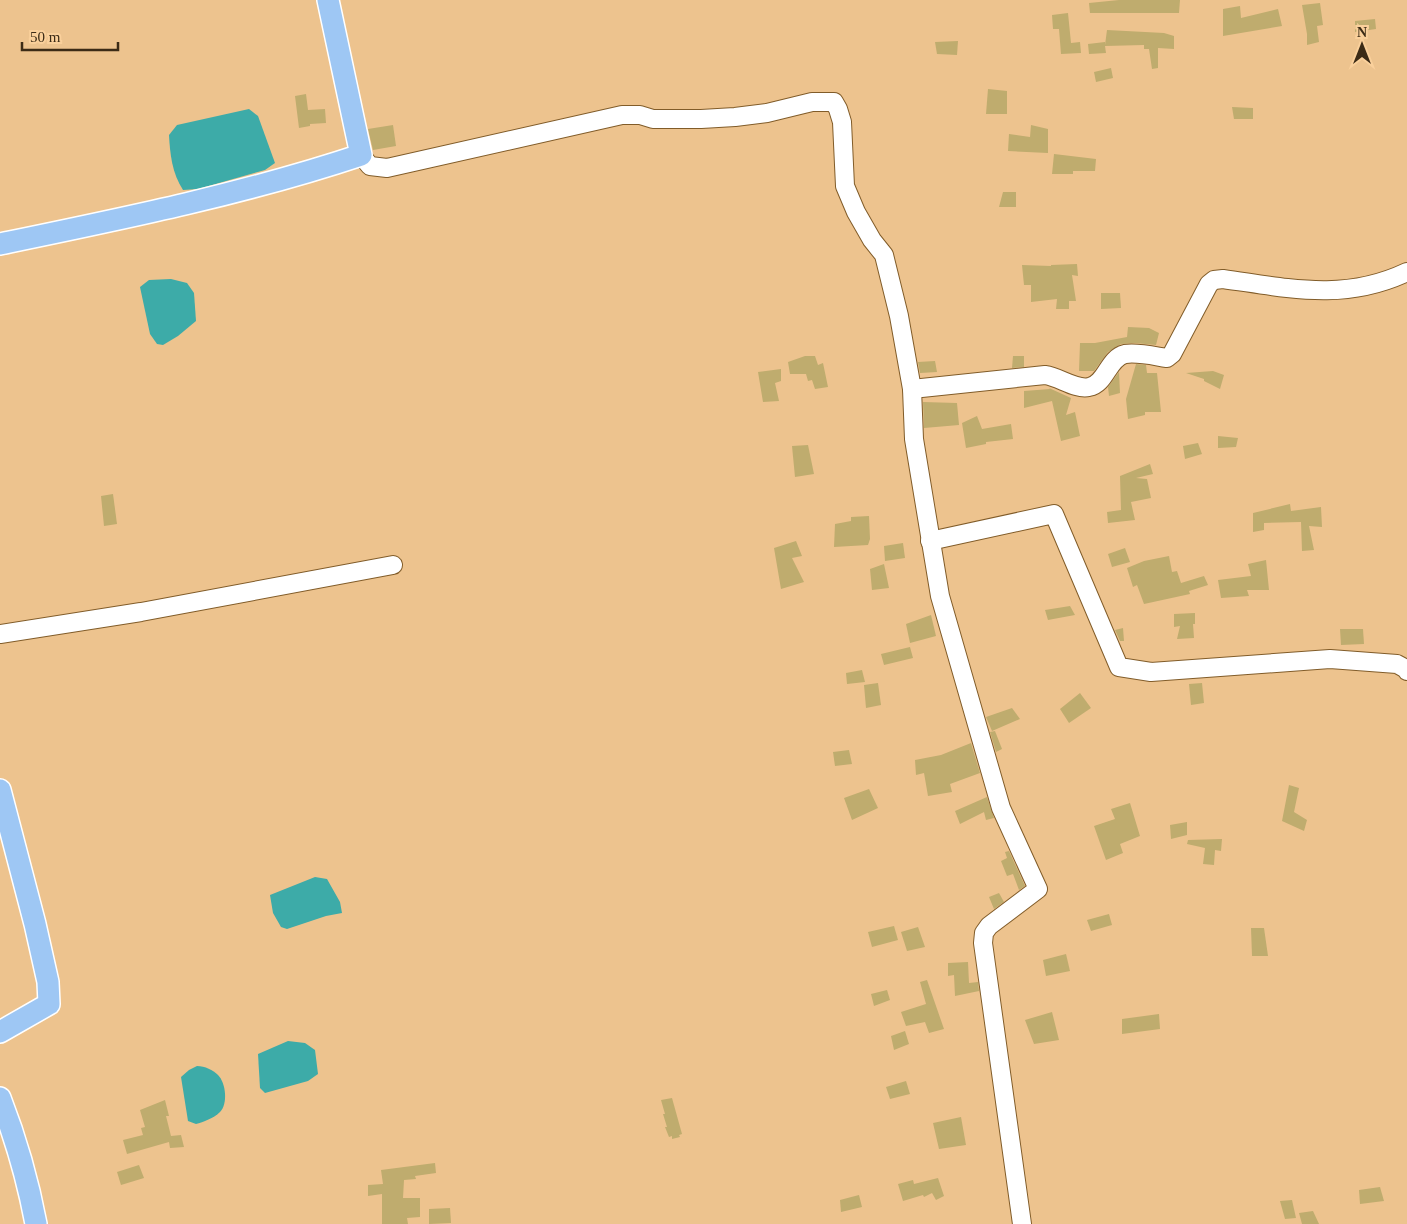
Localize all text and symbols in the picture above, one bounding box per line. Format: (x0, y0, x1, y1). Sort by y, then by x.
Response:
scale bar (22, 20, 119, 52)
north arrow (1337, 20, 1387, 70)
text: N (1357, 25, 1367, 40)
text: 50 m (30, 29, 61, 45)

